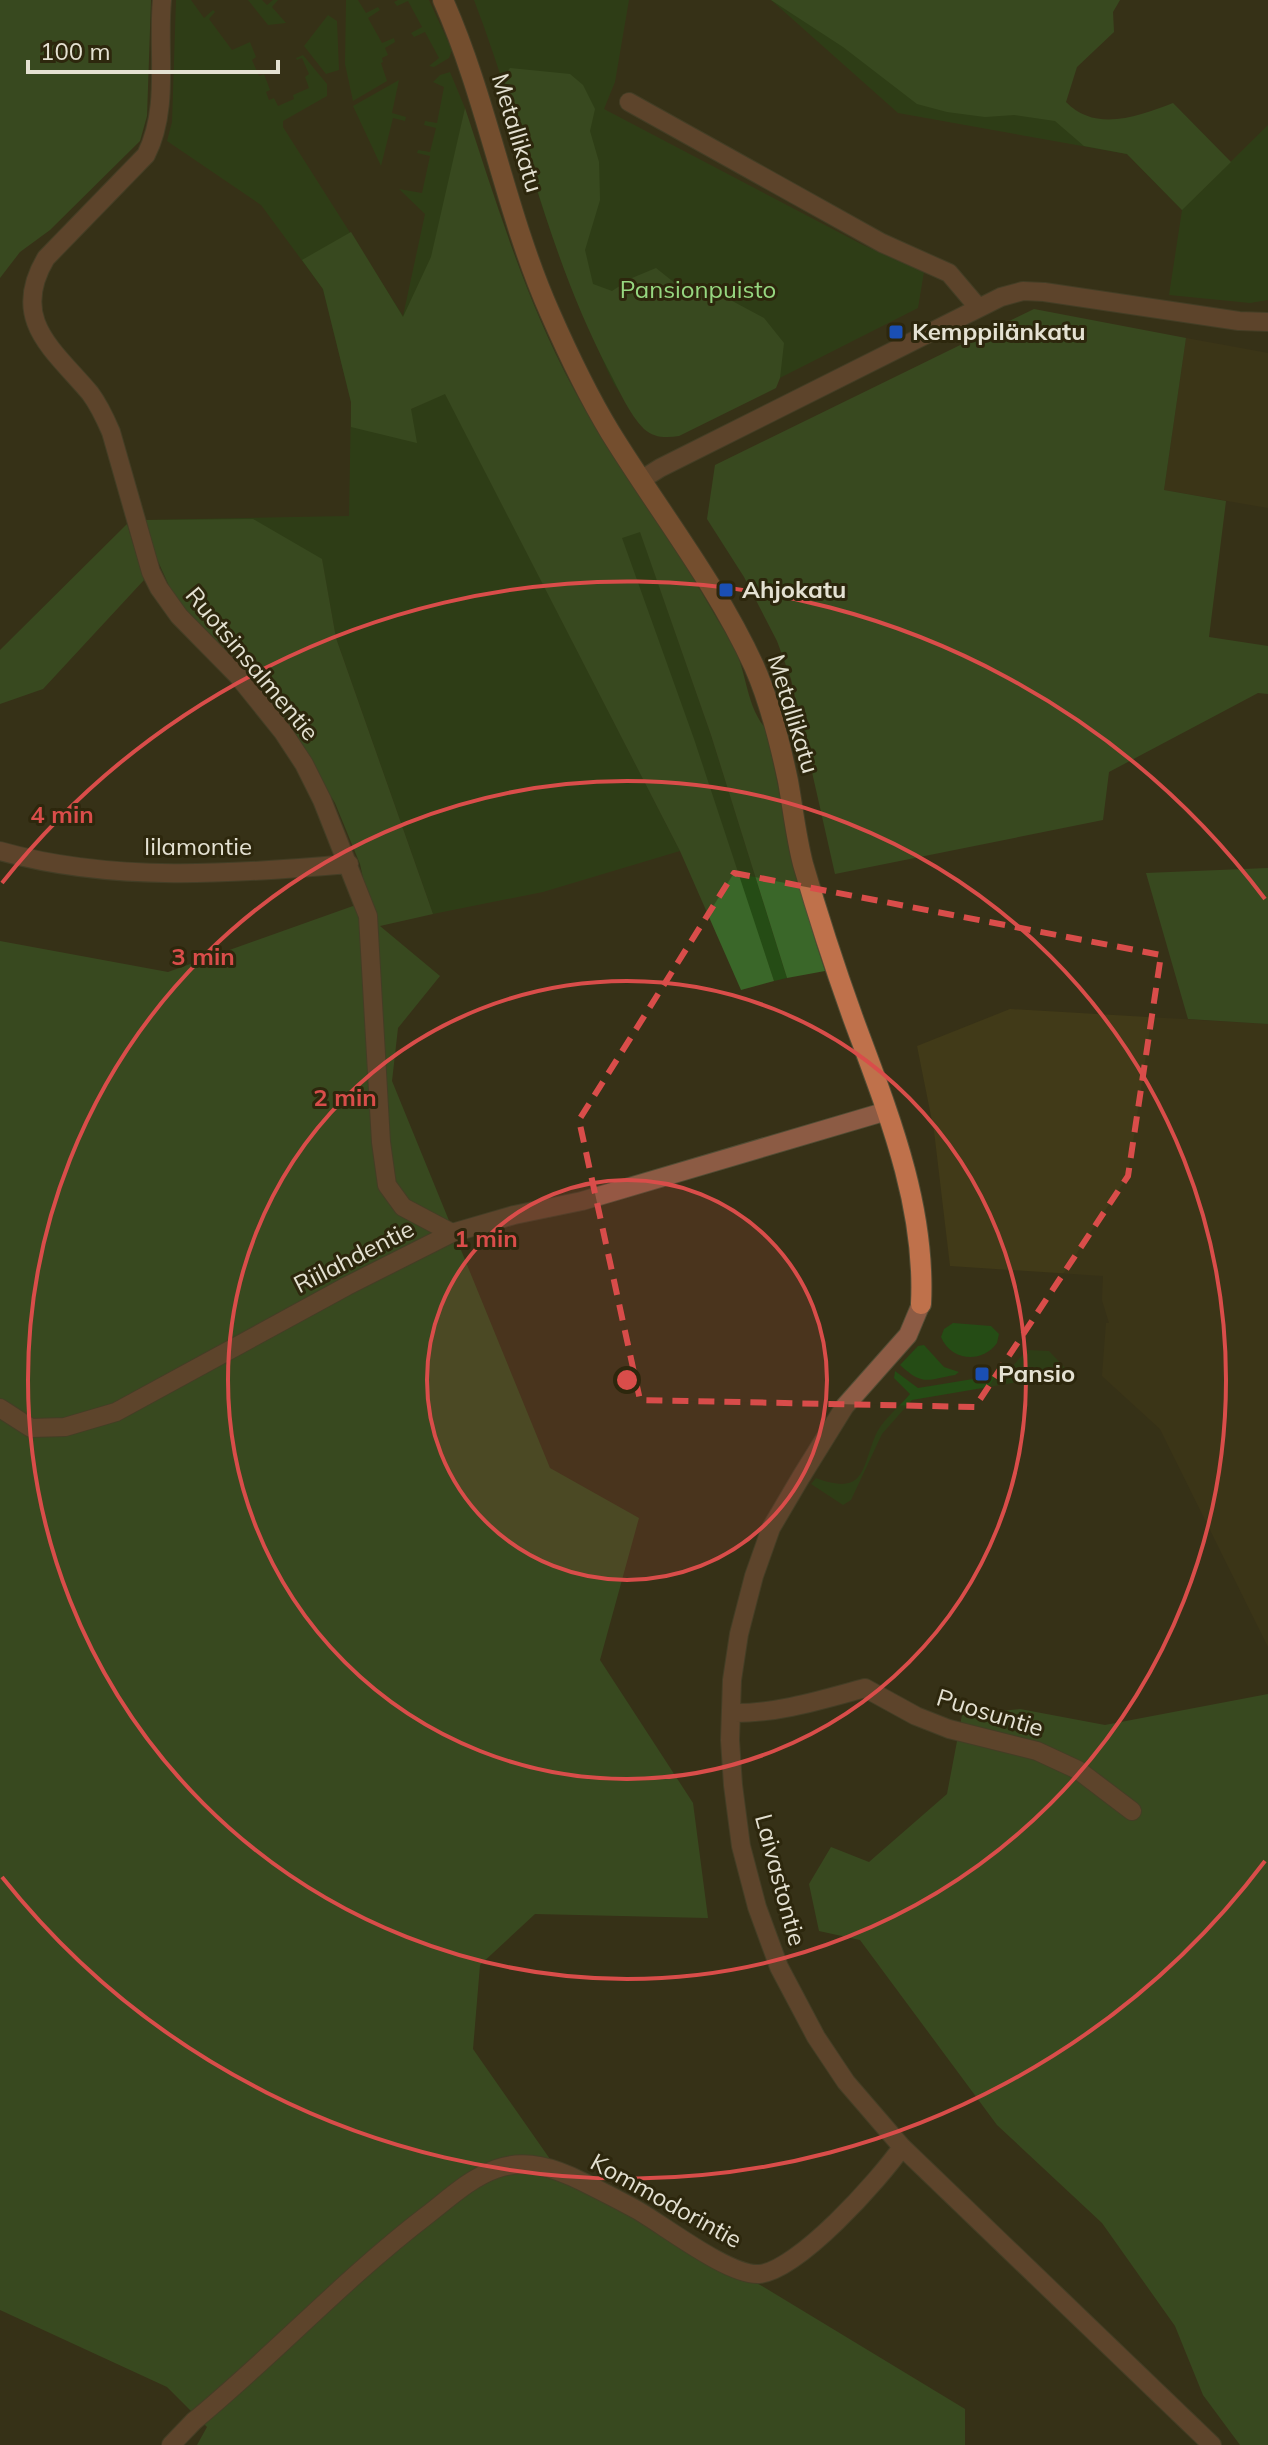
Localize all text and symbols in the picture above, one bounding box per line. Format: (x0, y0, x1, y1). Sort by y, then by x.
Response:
scale bar (28, 24, 278, 74)
text: 100 m (40, 36, 111, 66)
street label: Metallikatu (486, 70, 550, 196)
park label: Pansionpuisto (620, 274, 776, 304)
place label: Kemppilänkatu (912, 316, 1085, 346)
marker: Kemppilänkatu (887, 323, 905, 341)
place label: Ahjokatu (742, 574, 846, 604)
street label: Ruotsinsalmentie (180, 580, 326, 746)
marker: Ahjokatu (717, 581, 735, 599)
street label: Metallikatu (762, 651, 826, 777)
text: 4 min (30, 799, 94, 829)
street label: Iilamontie (144, 831, 252, 861)
text: 3 min (171, 941, 235, 971)
text: 2 min (313, 1082, 377, 1112)
street label: Riilahdentie (288, 1213, 419, 1299)
text: 1 min (454, 1223, 518, 1253)
place label: Pansio (998, 1358, 1075, 1388)
marker: Pansio (973, 1365, 991, 1383)
centre of rings (613, 1366, 641, 1394)
street label: Puosuntie (933, 1682, 1047, 1742)
street label: Laivastontie (749, 1811, 813, 1949)
street label: Kommodorintie (586, 2146, 747, 2254)

